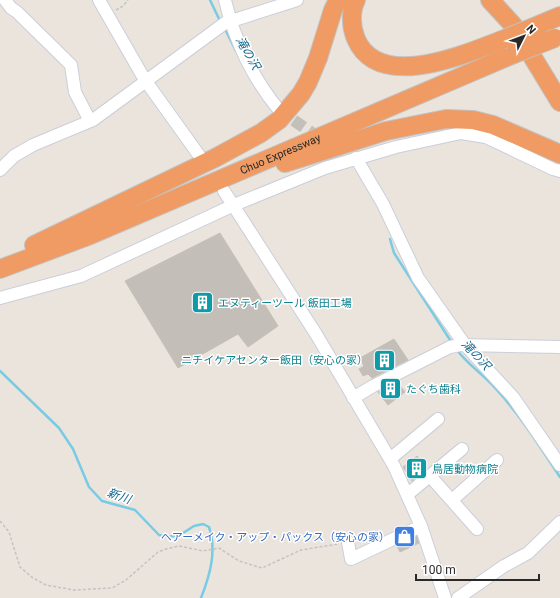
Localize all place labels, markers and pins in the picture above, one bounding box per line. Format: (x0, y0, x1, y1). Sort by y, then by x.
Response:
building icon: エヌティーツール 飯田工場 (189, 290, 215, 316)
place label: エヌティーツール 飯田工場 (218, 297, 352, 310)
building icon: ニチイケアセンター飯田（安心の家） (371, 347, 397, 373)
place label: ニチイケアセンター飯田（安心の家） (181, 354, 368, 367)
building icon: たぐち歯科 (377, 376, 403, 402)
place label: たぐち歯科 (406, 383, 461, 396)
building icon: 鳥居動物病院 (403, 456, 429, 482)
place label: 鳥居動物病院 (432, 463, 498, 476)
shop icon: ヘアーメイク・アップ・パックス（安心の家） (392, 524, 418, 550)
place label: ヘアーメイク・アップ・パックス（安心の家） (161, 531, 390, 544)

